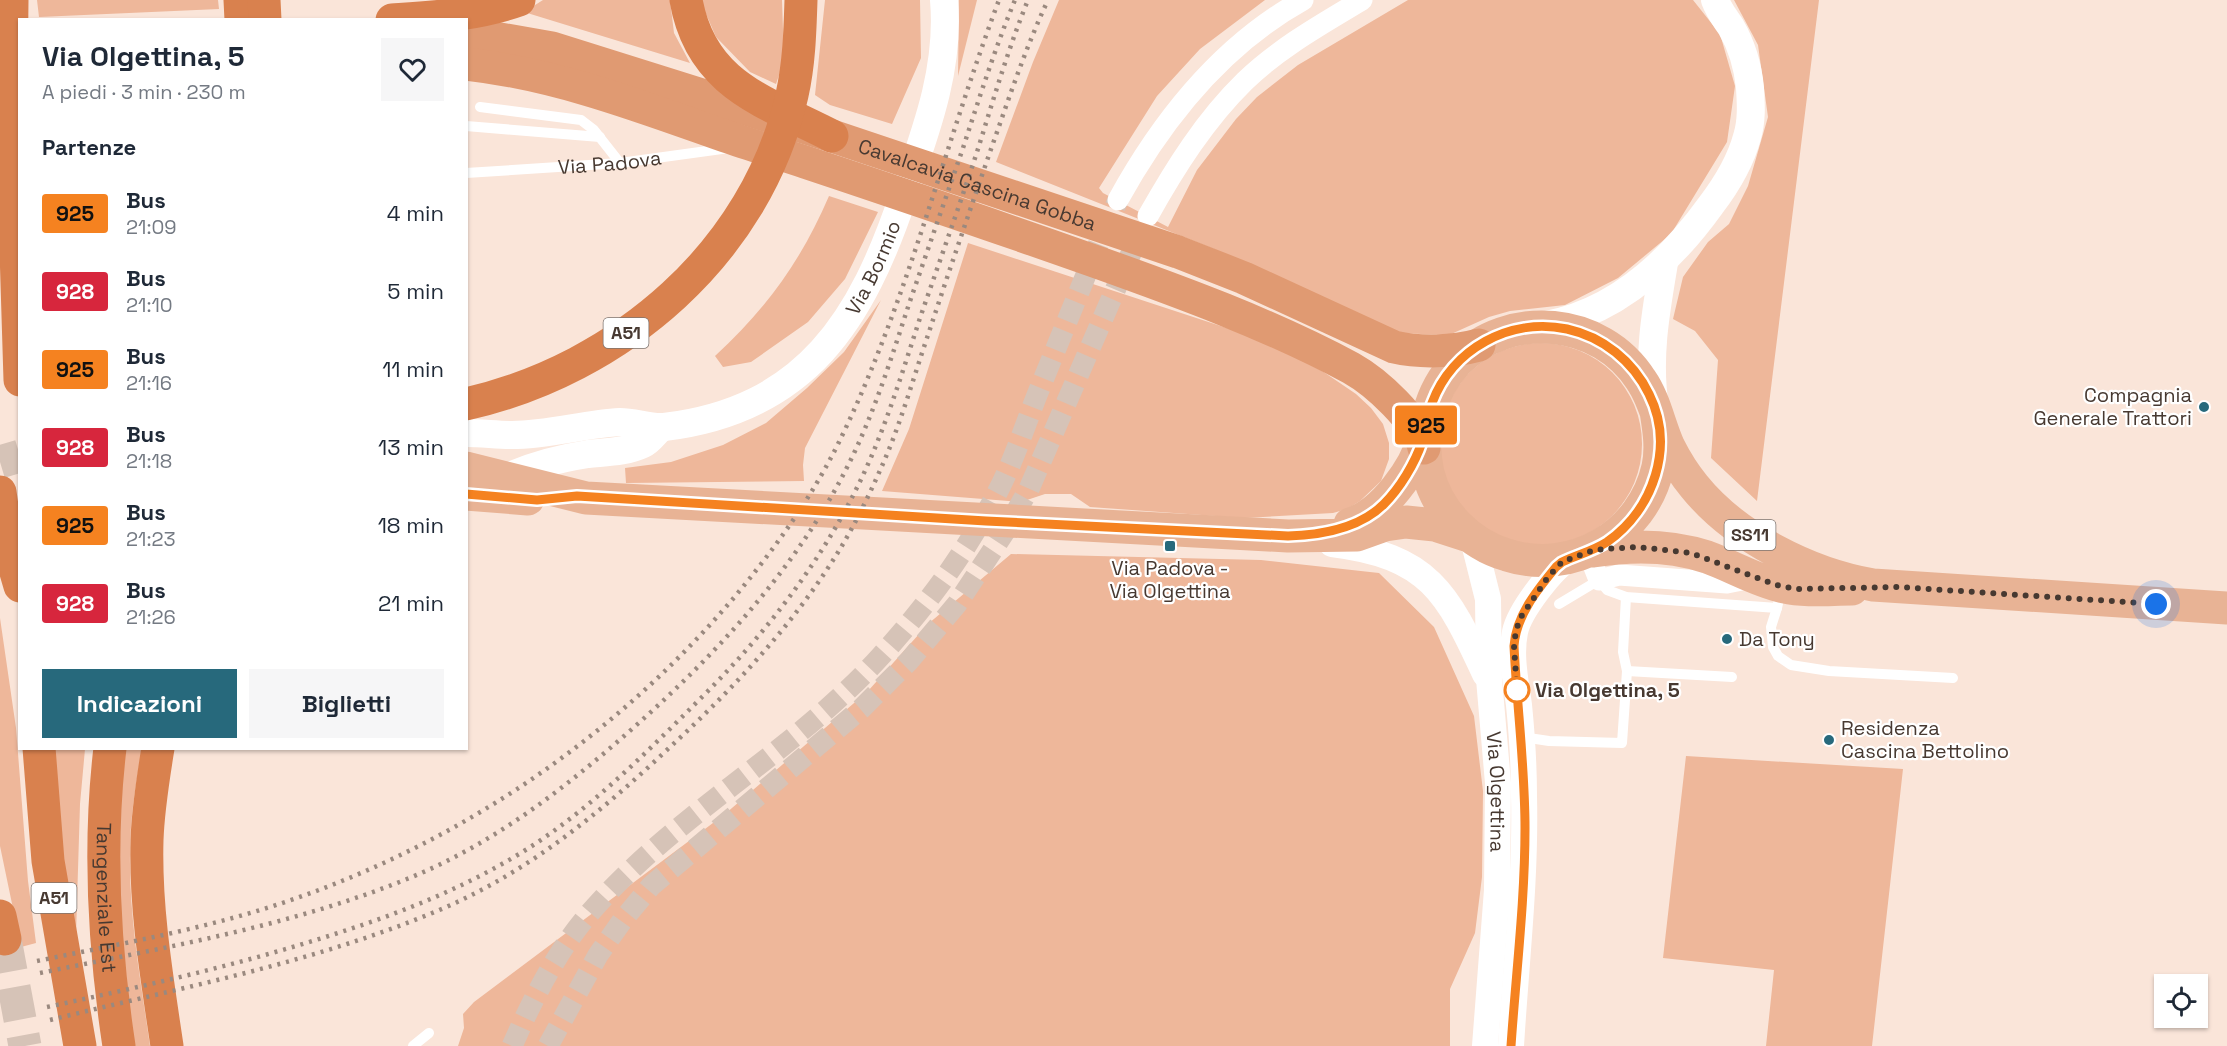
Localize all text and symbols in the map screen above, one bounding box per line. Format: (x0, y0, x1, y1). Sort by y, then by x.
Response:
text: Via Olgettina, 5 (42, 38, 245, 74)
button: heart (381, 38, 444, 101)
text: A piedi · 3 min · 230 m (42, 79, 246, 105)
text: Partenze (42, 133, 136, 161)
street label: Cavalcavia Cascina Gobba (855, 133, 1100, 237)
street label: Via Padova (557, 144, 663, 180)
text: Bus (126, 186, 166, 214)
text: 4 min (387, 199, 444, 227)
text: 925 (56, 200, 94, 227)
text: 21:09 (126, 214, 177, 240)
street label: Via Bormio (840, 217, 906, 320)
text: Bus (126, 264, 166, 292)
text: 5 min (387, 277, 444, 305)
text: 928 (56, 278, 94, 305)
text: 21:10 (126, 292, 173, 318)
road number: A51 (604, 318, 648, 348)
text: Bus (126, 342, 166, 370)
text: 11 min (382, 355, 444, 383)
text: 925 (56, 356, 94, 383)
text: 21:16 (126, 370, 172, 396)
place label: Compagnia Generale Trattori (2033, 382, 2192, 431)
marker: Compagnia Generale Trattori (2197, 400, 2211, 414)
line badge: 925 (1392, 406, 1460, 444)
text: 925 (1407, 412, 1445, 439)
text: Bus (126, 420, 166, 448)
text: 13 min (378, 433, 444, 461)
text: 928 (56, 434, 94, 461)
text: 21:18 (126, 448, 172, 474)
text: Bus (126, 498, 166, 526)
text: 18 min (378, 511, 444, 539)
text: 925 (56, 512, 94, 539)
road number: SS11 (1724, 520, 1776, 550)
text: 21:23 (126, 526, 176, 552)
marker: Via Padova - Via Olgettina (1163, 539, 1177, 553)
place label: Via Padova - Via Olgettina (1109, 555, 1231, 604)
text: Bus (126, 576, 166, 604)
text: 21 min (378, 589, 444, 617)
your location (2141, 589, 2171, 619)
text: 928 (56, 590, 94, 617)
text: 21:26 (126, 604, 176, 630)
place label: Da Tony (1739, 626, 1815, 652)
marker: Da Tony (1720, 632, 1734, 646)
button: Indicazioni (42, 669, 237, 738)
button: Biglietti (249, 669, 444, 738)
marker: Via Olgettina, 5 (1504, 677, 1530, 703)
place label: Via Olgettina, 5 (1535, 677, 1680, 703)
place label: Residenza Cascina Bettolino (1841, 715, 2009, 764)
street label: Via Olgettina (1481, 730, 1511, 852)
marker: Residenza Cascina Bettolino (1822, 733, 1836, 747)
street label: Tangenziale Est (91, 822, 123, 974)
road number: A51 (32, 883, 76, 913)
map controls (2154, 974, 2208, 1028)
button: locate (2154, 974, 2208, 1028)

